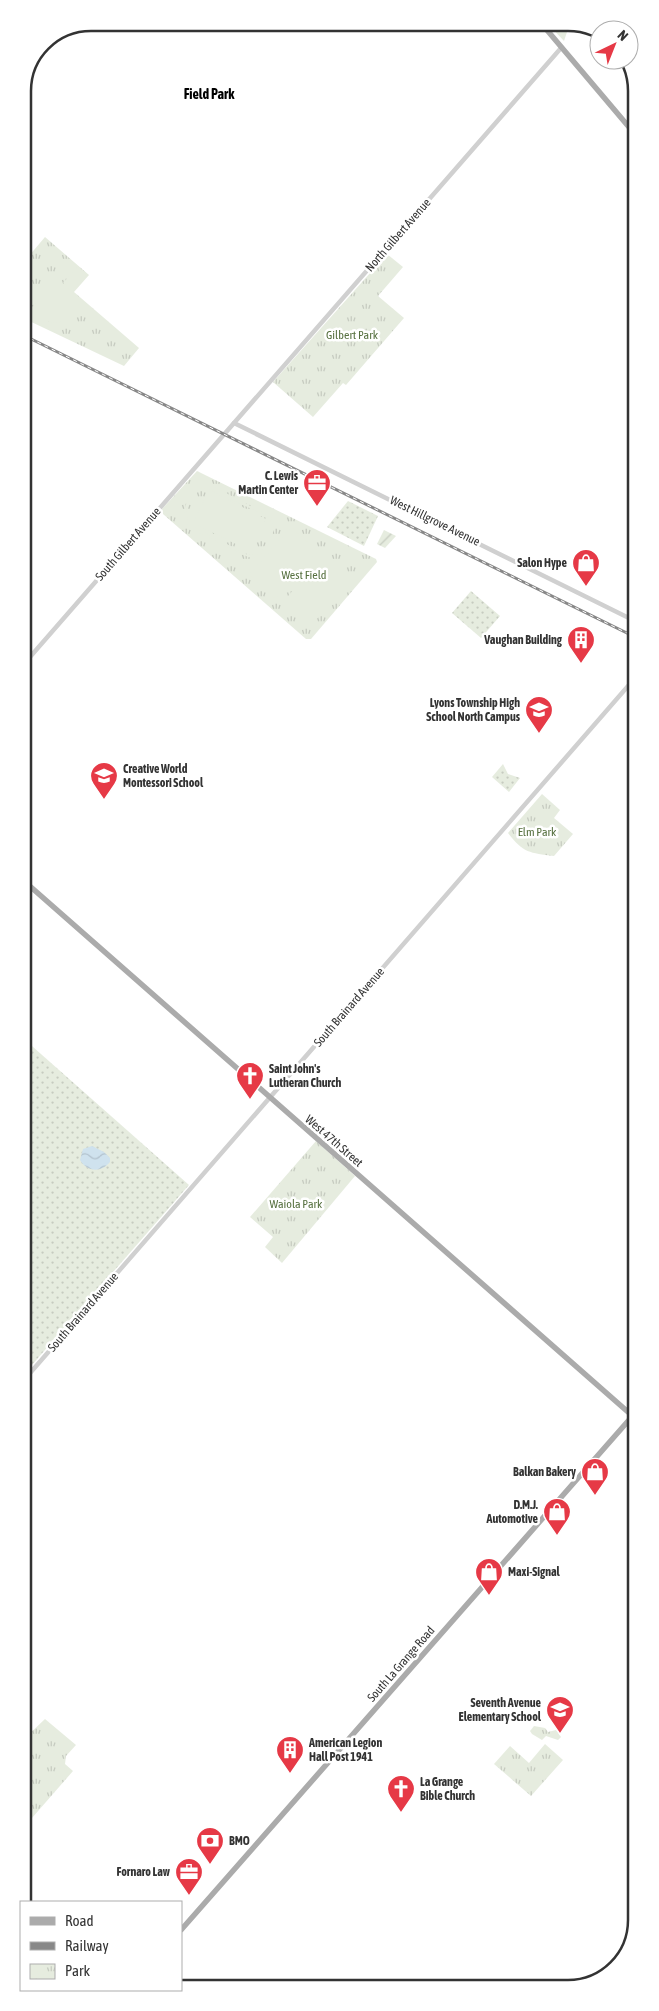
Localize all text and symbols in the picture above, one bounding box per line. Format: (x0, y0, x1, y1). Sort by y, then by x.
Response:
north arrow (589, 20, 639, 70)
text: N (614, 27, 631, 44)
district label: Field Park (184, 86, 235, 102)
street label: North Gilbert Avenue (362, 196, 434, 274)
park label: Gilbert Park (326, 328, 379, 342)
office icon: C. Lewis Martin Center (302, 468, 332, 507)
place label: C. Lewis Martin Center (238, 469, 299, 497)
street label: West Hillgrove Avenue (388, 493, 482, 549)
street label: South Gilbert Avenue (92, 504, 164, 584)
shop icon: Salon Hype (571, 548, 601, 587)
place label: Salon Hype (517, 556, 568, 570)
park label: West Field (282, 568, 326, 582)
building icon: Vaughan Building (566, 625, 596, 664)
place label: Vaughan Building (483, 633, 563, 647)
school or university icon: Lyons Township High School North Campus (524, 695, 554, 734)
place label: Lyons Township High School North Campus (426, 696, 521, 724)
school or university icon: Creative World Montessori School (89, 761, 119, 800)
place label: Creative World Montessori School (123, 762, 204, 790)
park label: Elm Park (518, 825, 557, 839)
street label: South Brainard Avenue (311, 965, 387, 1049)
church icon: Saint John's Lutheran Church (235, 1061, 265, 1100)
place label: Saint John's Lutheran Church (269, 1062, 342, 1090)
street label: West 47th Street (302, 1112, 366, 1170)
park label: Waiola Park (270, 1197, 323, 1211)
street label: South Brainard Avenue (45, 1270, 121, 1354)
shop icon: Balkan Bakery (580, 1457, 610, 1496)
place label: Balkan Bakery (513, 1465, 576, 1479)
shop icon: D.M.J. Automotive (542, 1497, 572, 1536)
place label: D.M.J. Automotive (486, 1498, 539, 1526)
shop icon: Maxi-Signal (474, 1557, 504, 1596)
place label: Maxi-Signal (508, 1565, 561, 1579)
street label: South La Grange Road (364, 1623, 438, 1705)
school or university icon: Seventh Avenue Elementary School (545, 1695, 575, 1734)
place label: Seventh Avenue Elementary School (459, 1696, 542, 1724)
building icon: American Legion Hall Post 1941 (275, 1735, 305, 1774)
place label: American Legion Hall Post 1941 (308, 1736, 382, 1764)
church icon: La Grange Bible Church (386, 1774, 416, 1813)
place label: La Grange Bible Church (420, 1775, 475, 1803)
bank icon: BMO (195, 1826, 225, 1865)
place label: BMO (229, 1834, 250, 1848)
office icon: Fornaro Law (174, 1857, 204, 1896)
place label: Fornaro Law (117, 1865, 171, 1879)
legend (20, 1901, 182, 1991)
text: Road (65, 1912, 94, 1929)
text: Railway (65, 1937, 109, 1954)
text: Park (65, 1962, 90, 1979)

